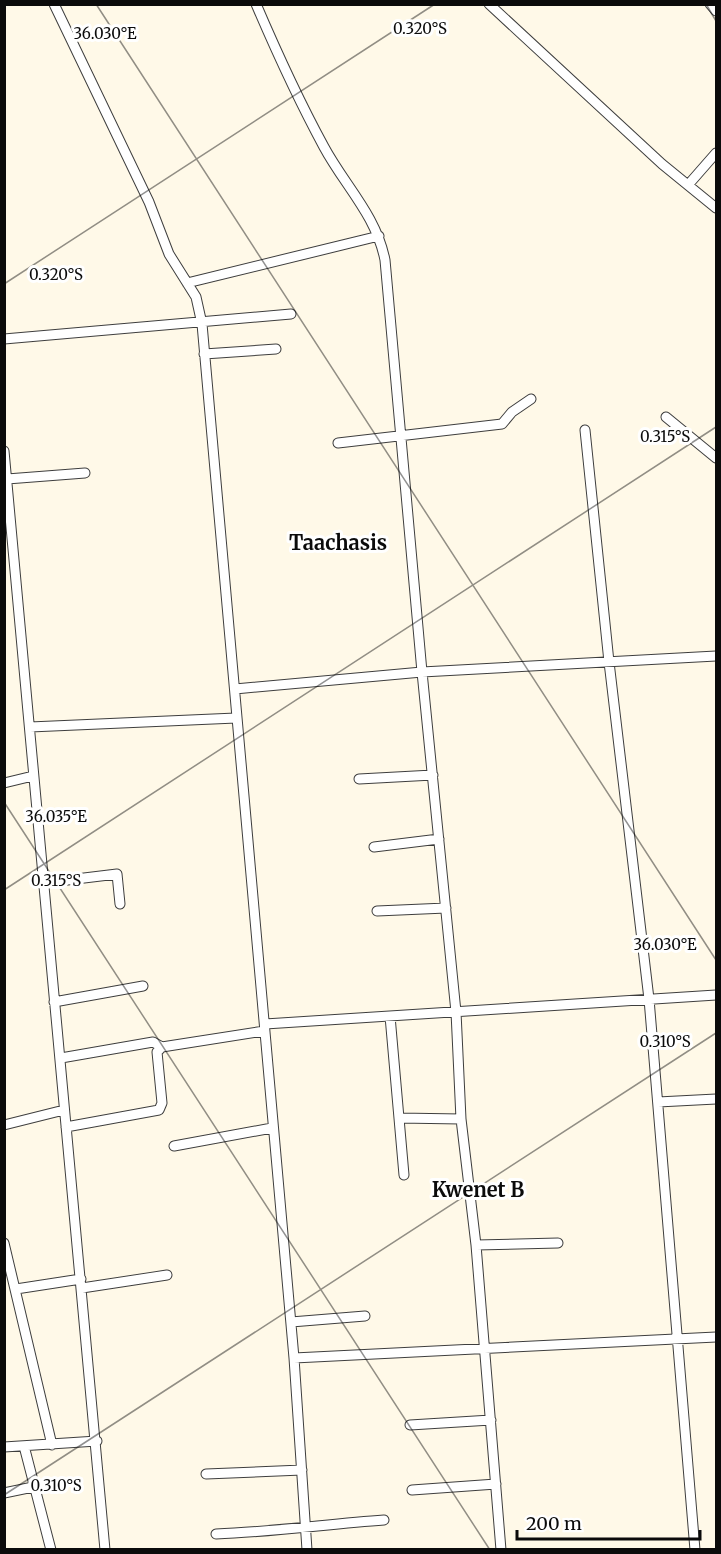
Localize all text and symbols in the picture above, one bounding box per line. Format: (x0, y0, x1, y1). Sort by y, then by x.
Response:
text: 0.320°S (393, 19, 447, 38)
text: 36.030°E (73, 24, 137, 43)
text: 0.320°S (29, 265, 83, 284)
text: 0.315°S (640, 427, 690, 446)
district label: Taachasis (289, 530, 387, 555)
text: 36.035°E (25, 807, 87, 826)
text: 0.315°S (31, 871, 81, 890)
text: 36.030°E (633, 935, 697, 954)
text: 0.310°S (639, 1032, 691, 1051)
district label: Kwenet B (432, 1177, 524, 1202)
text: 0.310°S (30, 1476, 82, 1495)
scale bar (517, 1503, 700, 1541)
text: 200 m (526, 1512, 582, 1535)

